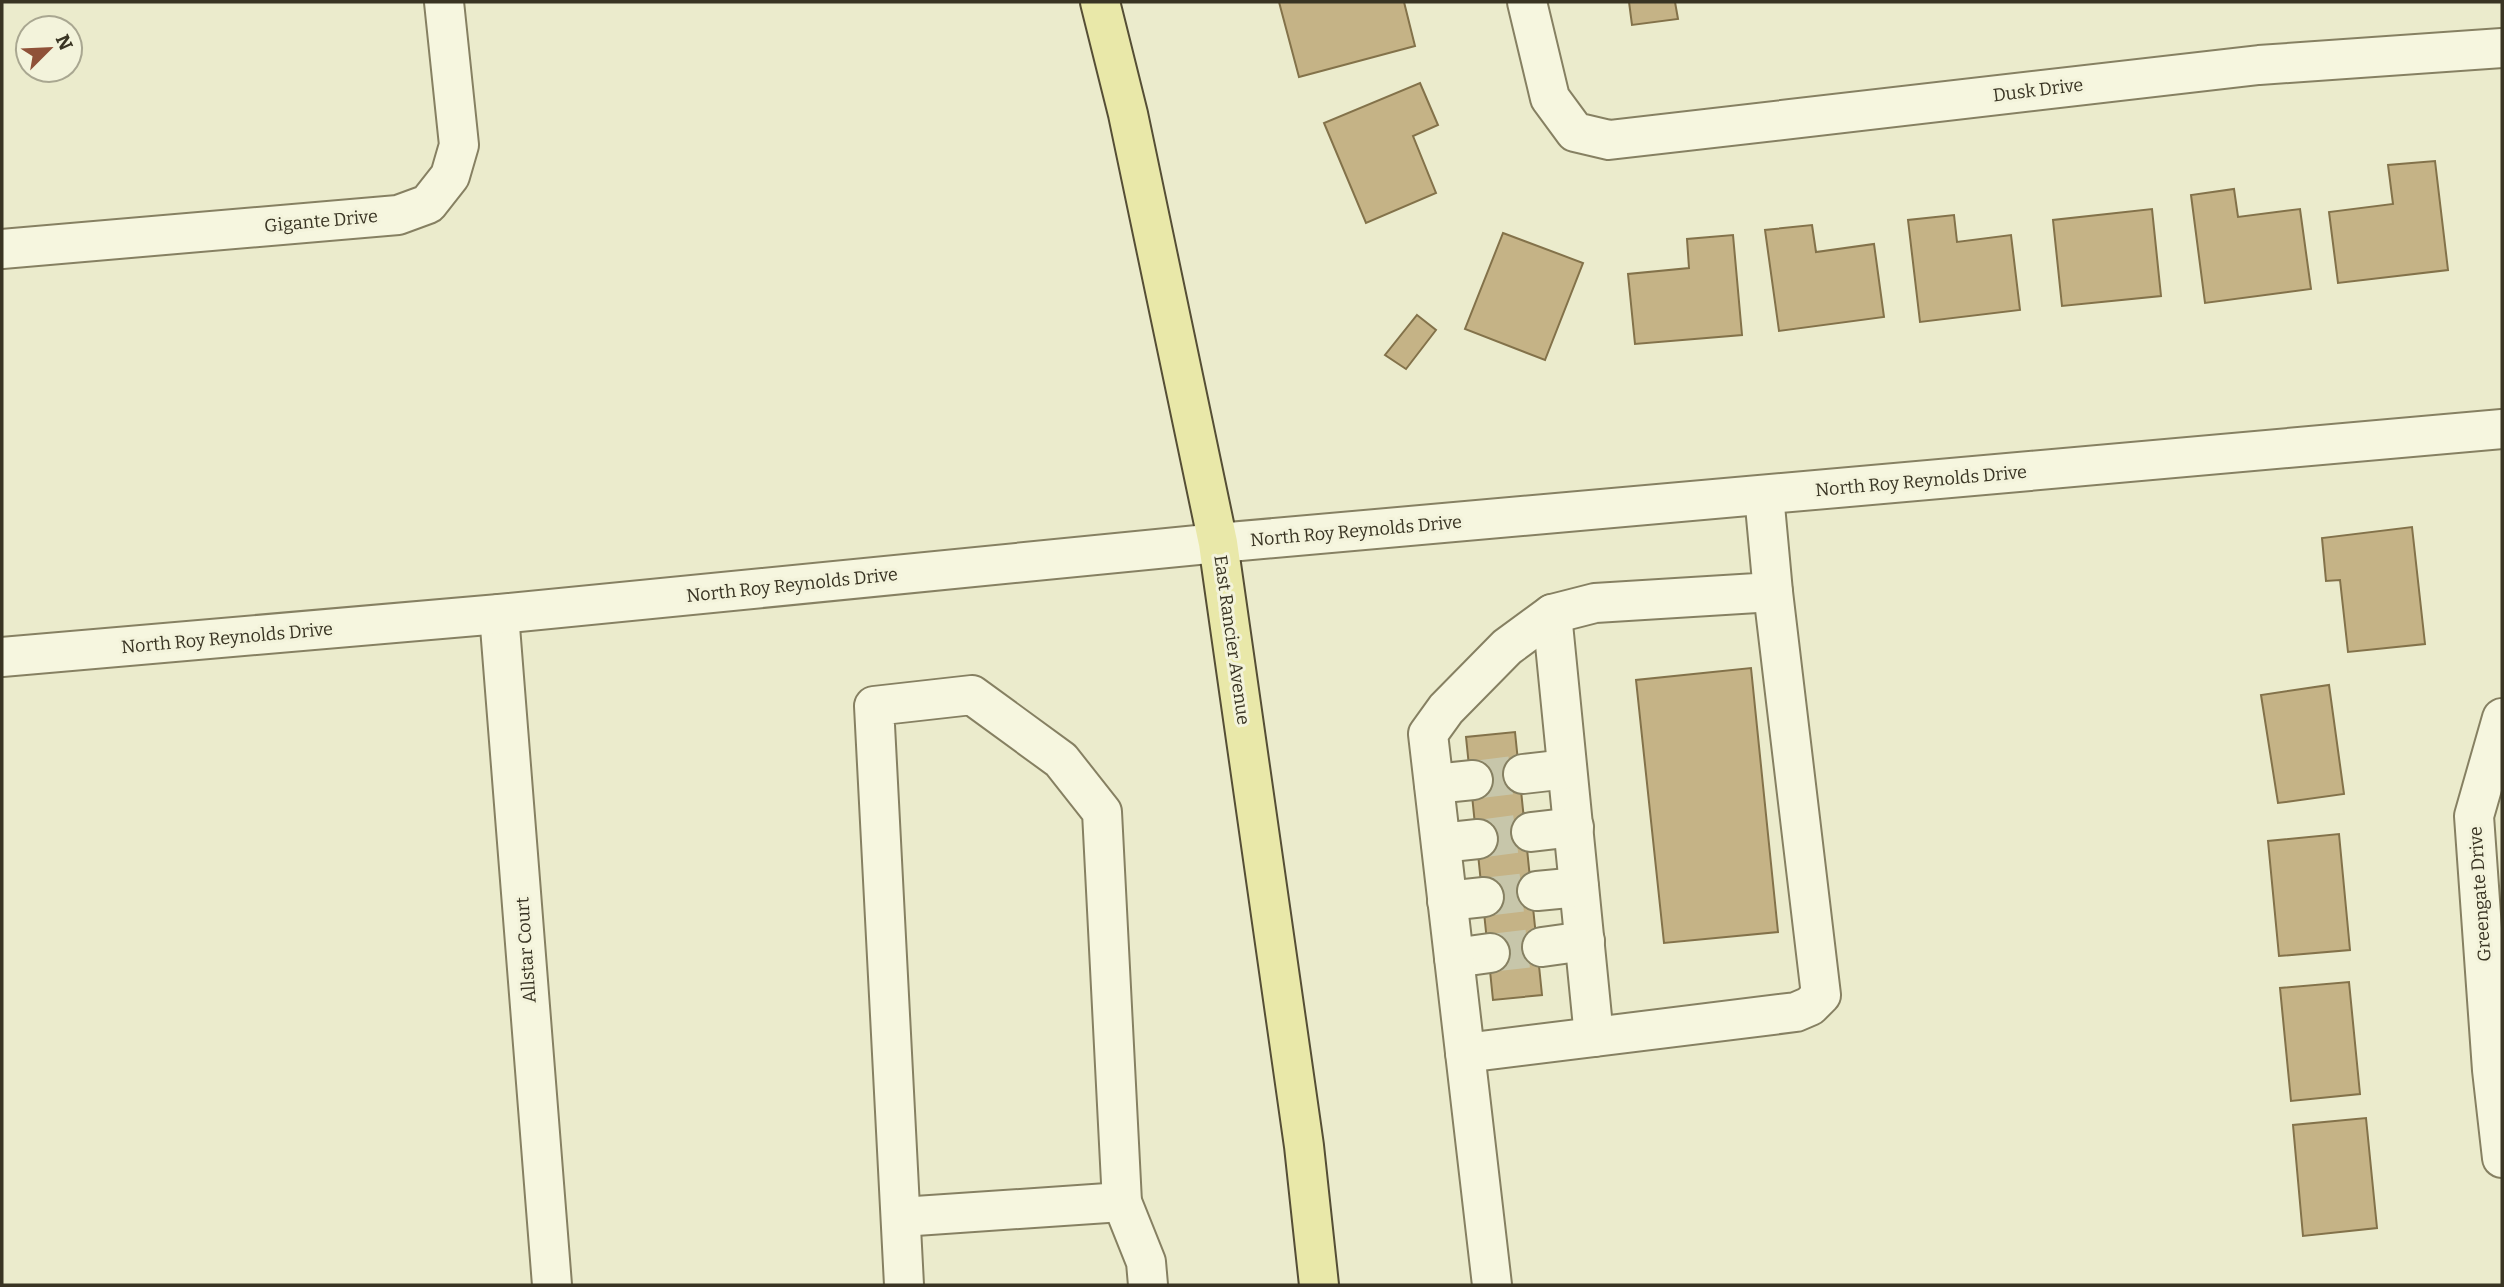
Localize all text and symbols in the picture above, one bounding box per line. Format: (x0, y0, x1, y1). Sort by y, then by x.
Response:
north arrow (14, 14, 84, 84)
text: N (51, 31, 78, 54)
street label: Dusk Drive (1992, 74, 2084, 106)
street label: Gigante Drive (263, 205, 379, 237)
street label: North Roy Reynolds Drive (1814, 461, 2028, 501)
street label: North Roy Reynolds Drive (1249, 511, 1463, 551)
street label: East Rancier Avenue (1209, 554, 1255, 726)
street label: North Roy Reynolds Drive (685, 563, 899, 607)
street label: North Roy Reynolds Drive (120, 618, 334, 658)
street label: Greengate Drive (2464, 826, 2496, 962)
street label: Allstar Court (511, 896, 541, 1004)

